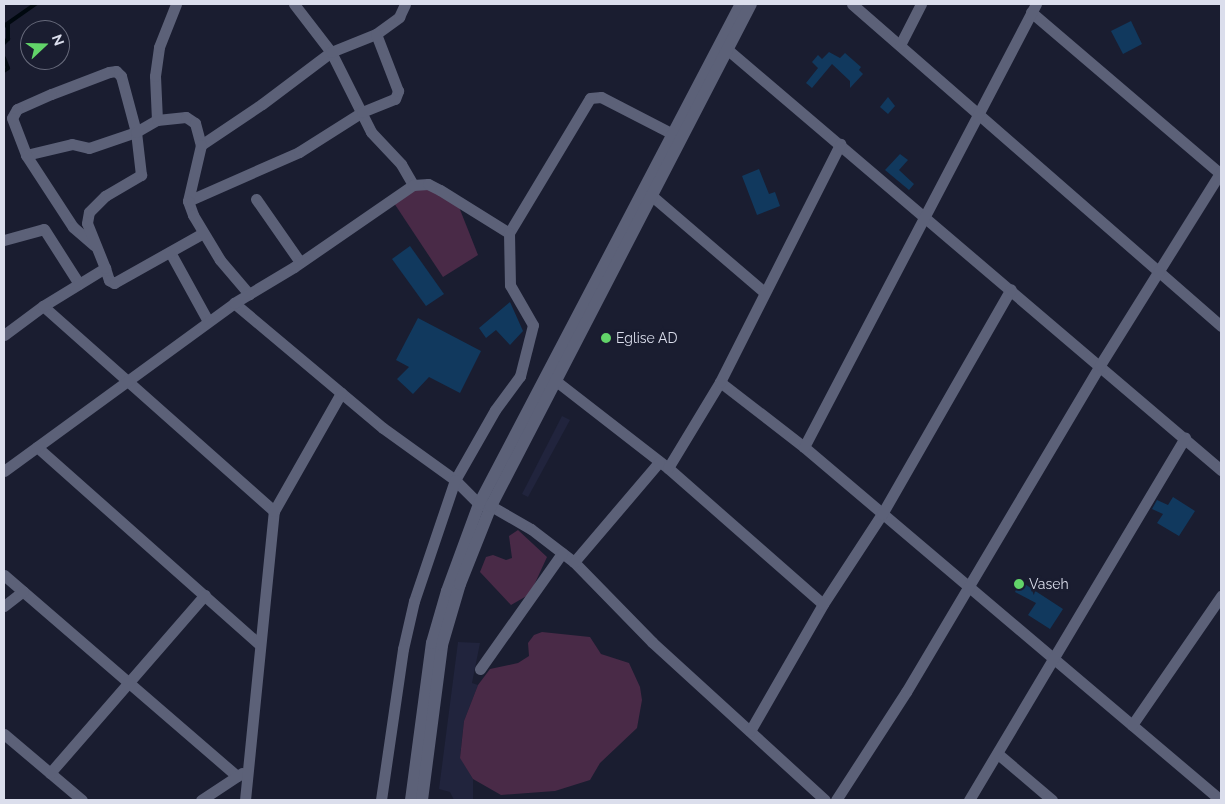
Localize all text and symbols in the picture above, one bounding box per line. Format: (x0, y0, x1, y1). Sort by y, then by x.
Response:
north arrow (20, 20, 70, 70)
text: N (49, 32, 67, 48)
place label: Eglise AD (616, 330, 678, 346)
marker: Eglise AD (600, 332, 612, 344)
place label: Vaseh (1029, 576, 1069, 592)
marker: Vaseh (1013, 578, 1025, 590)

